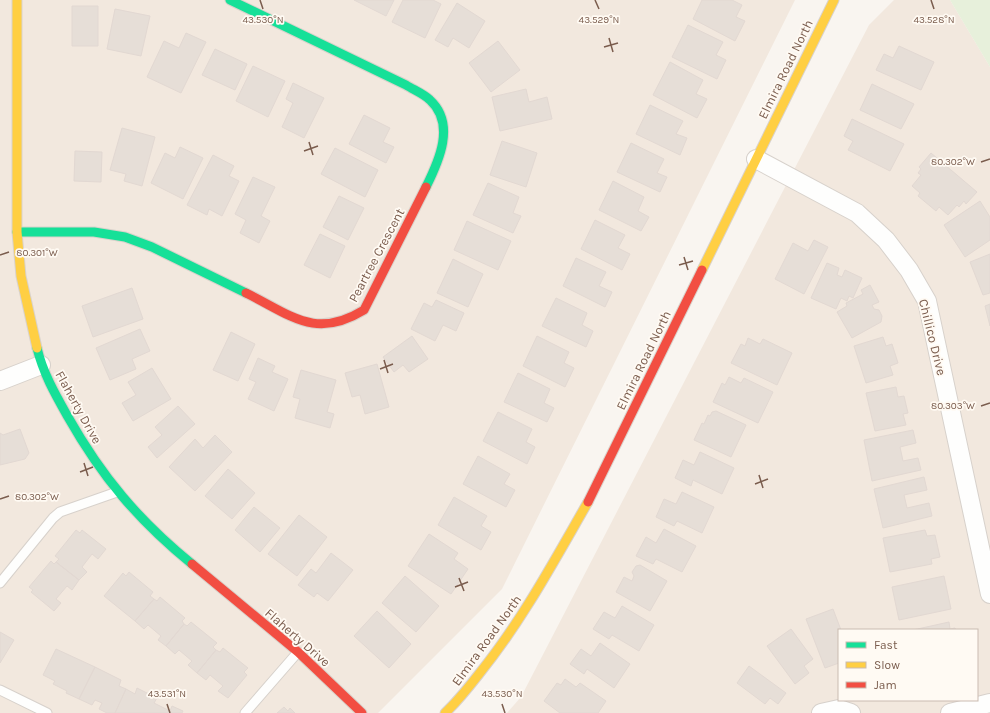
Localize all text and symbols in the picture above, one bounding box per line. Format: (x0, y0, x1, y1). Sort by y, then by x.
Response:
text: 43.530°N (242, 14, 284, 26)
text: 43.529°N (579, 14, 619, 26)
text: 43.528°N (913, 14, 955, 26)
street label: Elmira Road North (755, 17, 816, 121)
text: 80.302°W (931, 156, 975, 168)
street label: Peartree Crescent (345, 206, 408, 305)
text: 80.301°W (16, 247, 58, 259)
street label: Chillico Drive (916, 297, 949, 377)
street label: Elmira Road North (613, 308, 674, 412)
street label: Flaherty Drive (52, 368, 105, 447)
text: 80.303°W (931, 400, 975, 412)
text: 80.302°W (15, 491, 59, 503)
street label: Elmira Road North (448, 592, 524, 689)
street label: Flaherty Drive (262, 605, 333, 670)
legend (838, 629, 978, 701)
text: Fast (874, 638, 898, 652)
text: Slow (874, 658, 900, 672)
text: Jam (874, 678, 897, 692)
text: 43.531°N (148, 688, 186, 700)
text: 43.530°N (481, 688, 523, 700)

